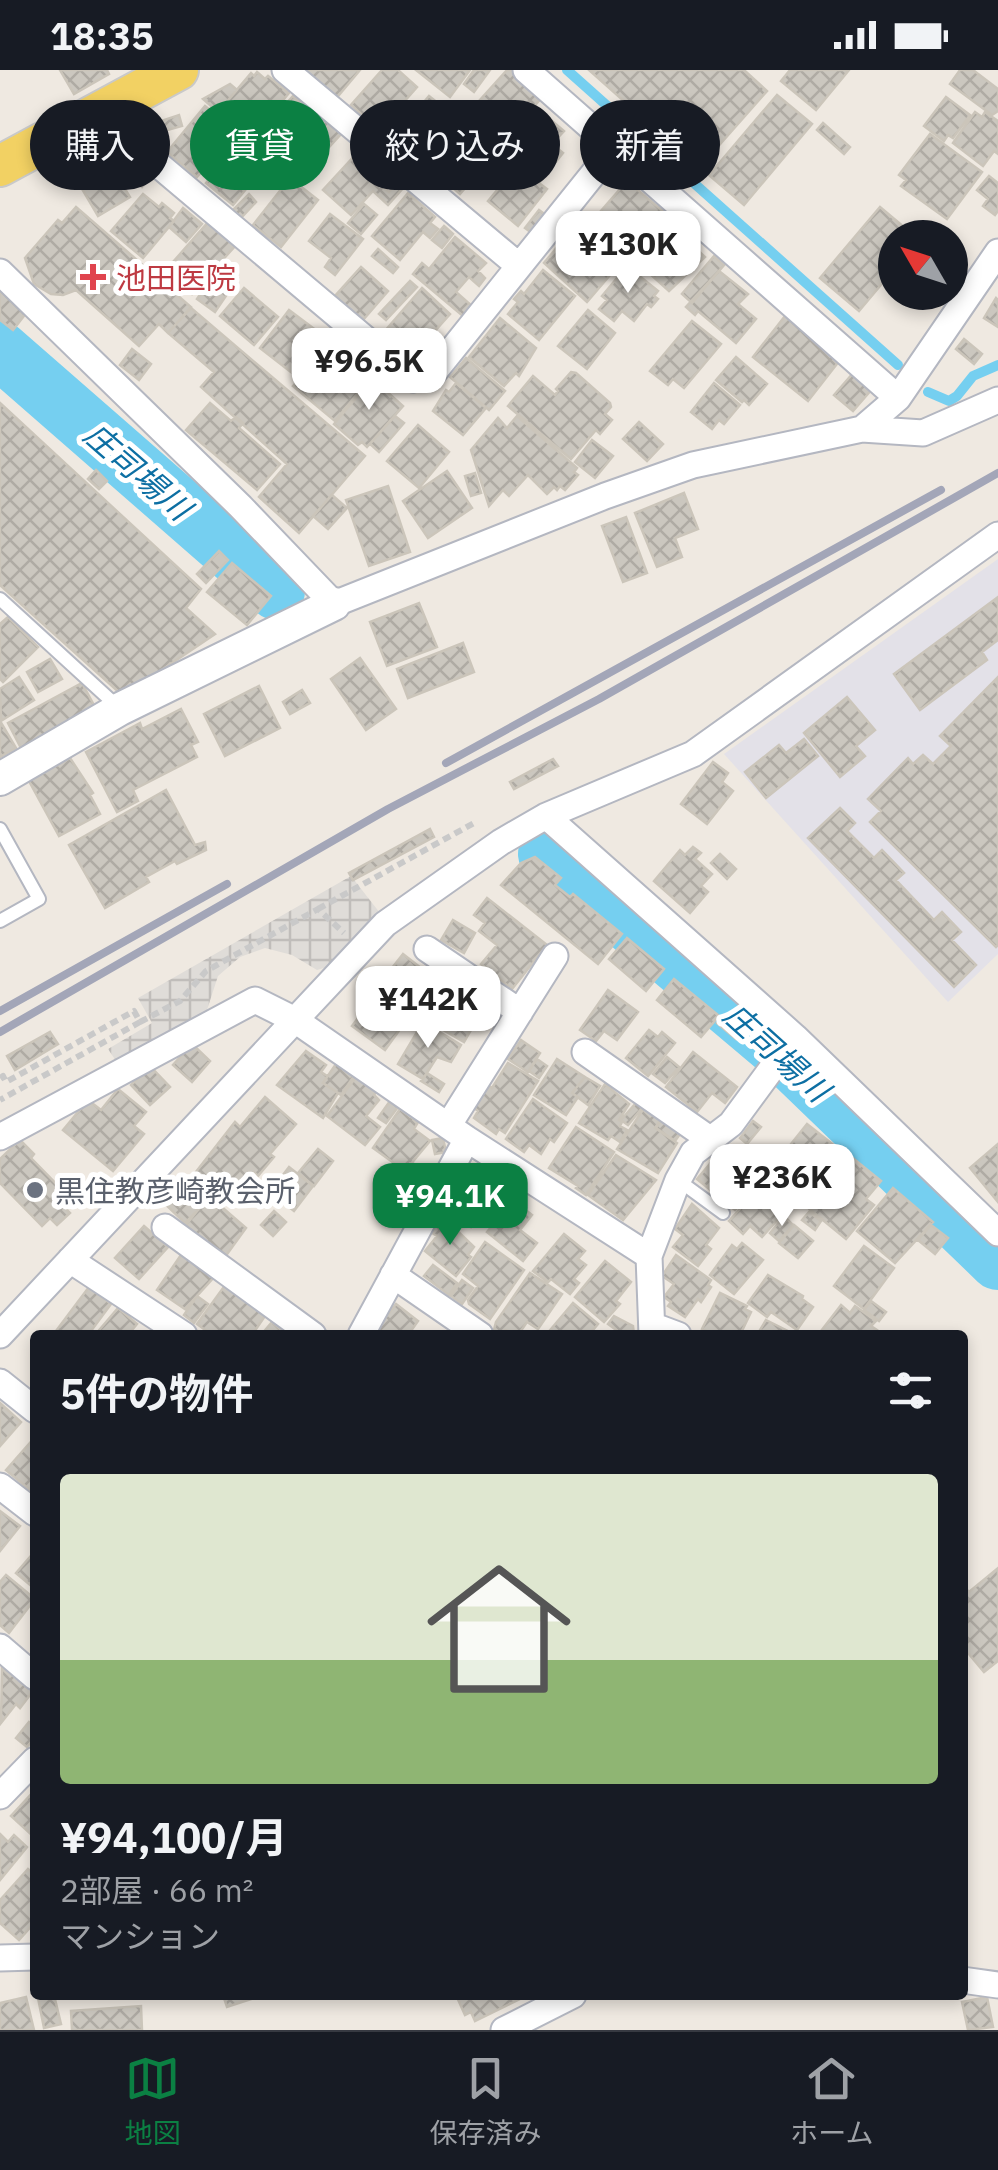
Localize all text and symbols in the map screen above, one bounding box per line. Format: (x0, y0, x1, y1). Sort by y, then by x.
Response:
text: 18:35 (50, 11, 154, 60)
chip: 購入 (30, 100, 170, 190)
chip: 賃貸 (190, 100, 330, 190)
chip: 絞り込み (350, 100, 560, 190)
chip: 新着 (580, 100, 720, 190)
pin: ¥130K (558, 211, 698, 296)
north arrow (878, 220, 968, 310)
map controls (878, 220, 968, 310)
text: ¥130K (578, 222, 678, 264)
place label: 池田医院 (116, 258, 236, 297)
marker: 池田医院 (80, 264, 106, 290)
pin: ¥96.5K (288, 328, 450, 413)
text: ¥96.5K (314, 339, 424, 381)
water label: 庄司場川 (76, 413, 202, 531)
pin: ¥142K (358, 966, 498, 1051)
text: ¥142K (378, 977, 478, 1019)
water label: 庄司場川 (715, 994, 841, 1112)
pin: ¥236K (712, 1144, 852, 1229)
text: ¥236K (732, 1155, 832, 1197)
pin: ¥94.1K (369, 1163, 531, 1248)
place label: 黒住教彦崎教会所 (55, 1171, 295, 1210)
text: ¥94.1K (395, 1174, 505, 1216)
marker: 黒住教彦崎教会所 (24, 1179, 46, 1201)
icon: filters (883, 1363, 938, 1418)
text: 5件の物件 (60, 1366, 253, 1421)
icon: home (409, 1539, 589, 1719)
text: ¥94,100/月 (60, 1810, 288, 1865)
text: 2部屋 · 66 m² (60, 1869, 254, 1911)
text: マンション (60, 1915, 220, 1957)
tab: 地図 (124, 2051, 180, 2151)
tab: 保存済み (429, 2051, 541, 2151)
tab: ホーム (790, 2051, 874, 2151)

